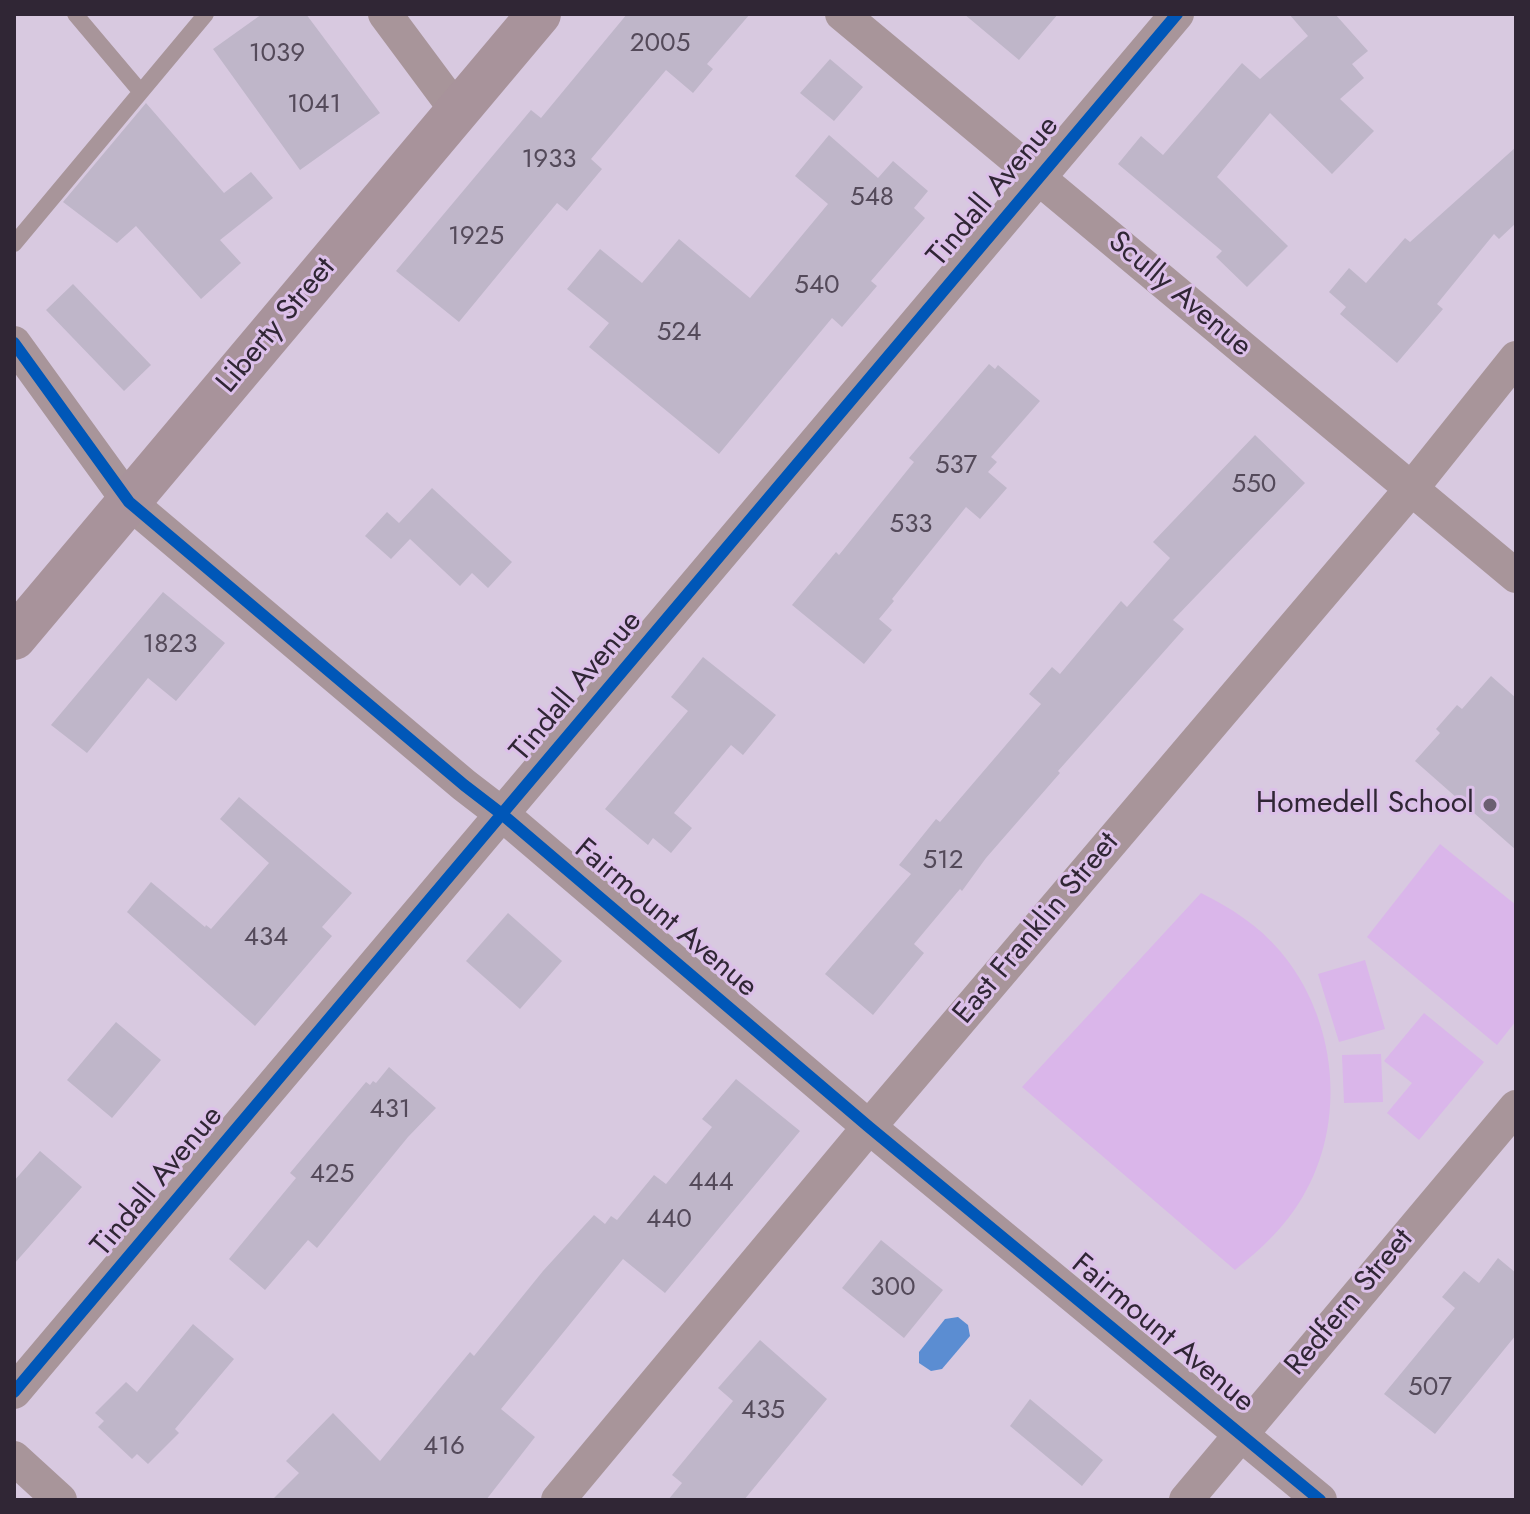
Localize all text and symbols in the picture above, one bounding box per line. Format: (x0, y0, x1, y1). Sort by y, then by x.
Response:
house number: 2005 (630, 29, 690, 61)
house number: 1039 (249, 39, 305, 71)
house number: 1041 (287, 90, 341, 122)
street label: Tindall Avenue (921, 109, 1067, 275)
house number: 1933 (521, 145, 577, 177)
house number: 548 (850, 183, 894, 215)
house number: 1925 (448, 222, 504, 254)
street label: Scully Avenue (1100, 225, 1258, 365)
street label: Liberty Street (210, 251, 344, 401)
house number: 540 (794, 271, 840, 303)
house number: 524 (657, 318, 701, 350)
house number: 537 (935, 451, 977, 483)
house number: 550 (1232, 470, 1276, 502)
house number: 533 (889, 510, 933, 542)
street label: Tindall Avenue (504, 604, 650, 770)
house number: 1823 (143, 630, 197, 662)
place label: Homedell School (1256, 787, 1474, 823)
marker: Homedell School (1481, 796, 1499, 814)
street label: East Franklin Street (947, 826, 1127, 1032)
street label: Fairmount Avenue (566, 832, 764, 1006)
house number: 512 (922, 846, 964, 878)
house number: 434 (244, 923, 288, 955)
house number: 431 (369, 1095, 411, 1127)
street label: Tindall Avenue (85, 1099, 231, 1265)
house number: 425 (310, 1160, 354, 1192)
house number: 444 (688, 1168, 734, 1200)
house number: 440 (646, 1205, 692, 1237)
street label: Redfern Street (1278, 1222, 1422, 1384)
street label: Fairmount Avenue (1063, 1247, 1261, 1421)
house number: 300 (870, 1273, 916, 1305)
house number: 507 (1408, 1373, 1452, 1405)
house number: 435 (741, 1396, 785, 1428)
house number: 416 (423, 1432, 465, 1464)

